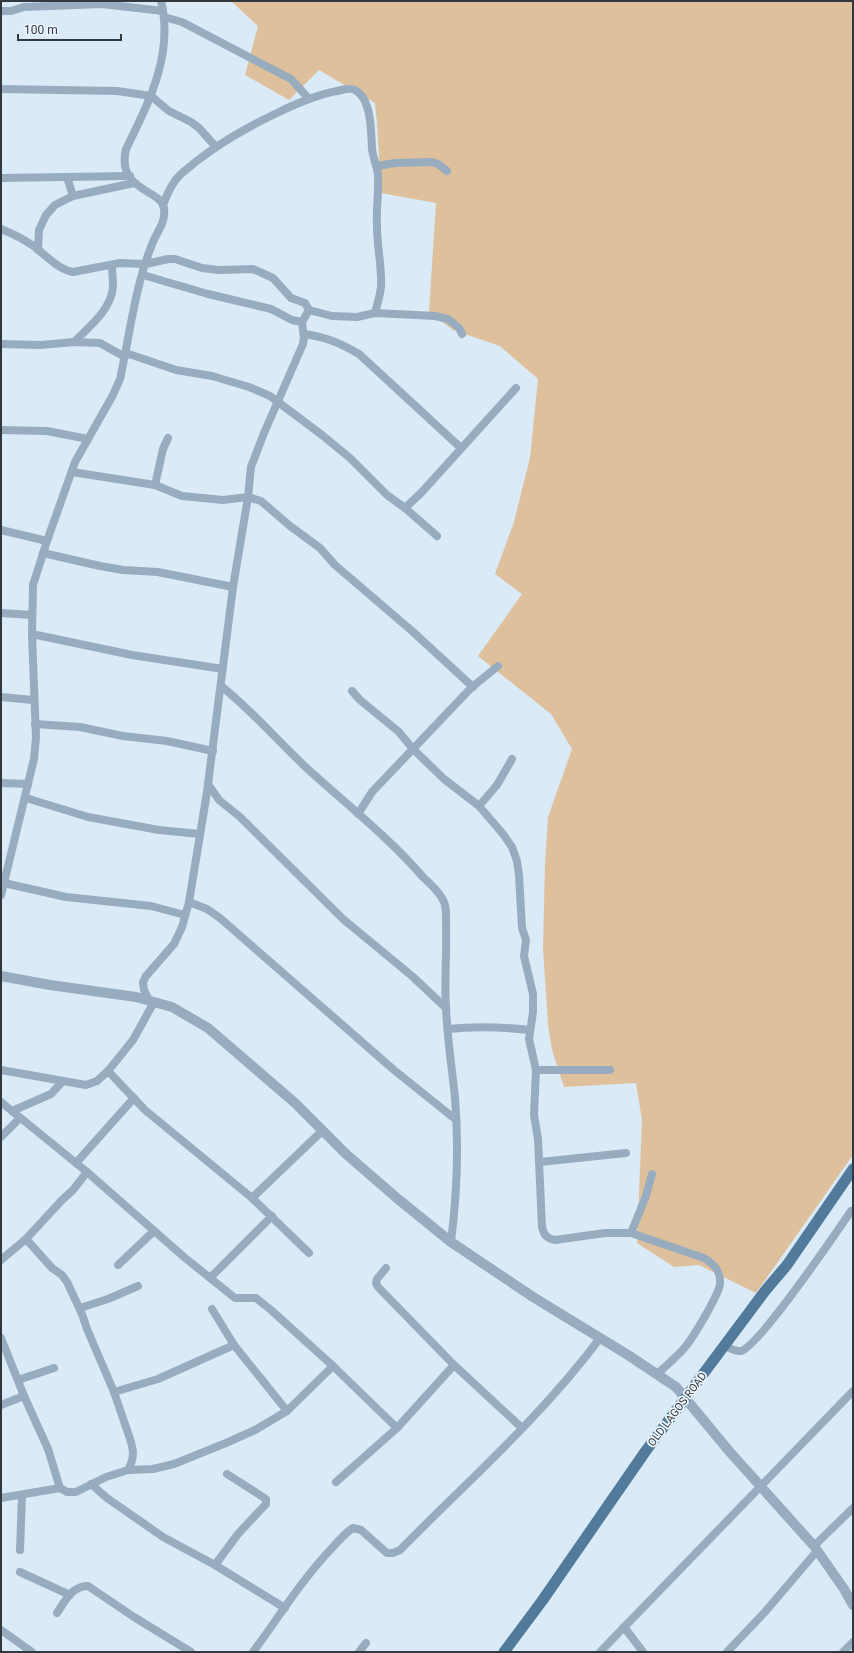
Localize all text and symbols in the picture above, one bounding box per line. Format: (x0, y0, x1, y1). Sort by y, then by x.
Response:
scale bar (18, 16, 121, 42)
text: 100 m (24, 23, 58, 37)
street label: OLD LAGOS ROAD (645, 1370, 710, 1449)

